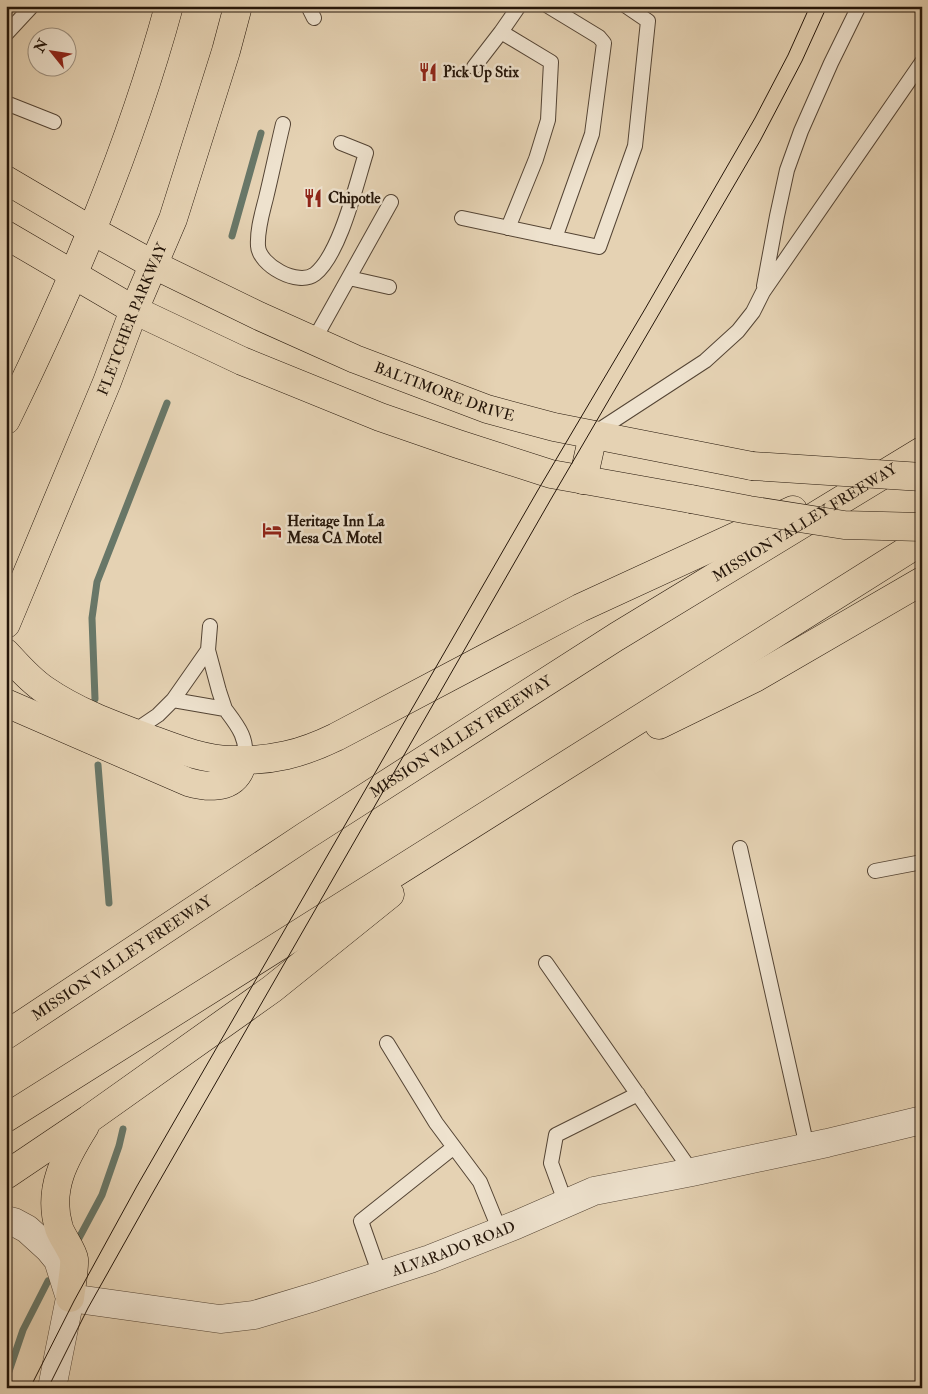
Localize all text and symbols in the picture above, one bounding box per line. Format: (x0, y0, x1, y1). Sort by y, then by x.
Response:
north arrow (28, 28, 78, 78)
text: N (30, 36, 52, 56)
restaurant icon: Pick Up Stix (417, 61, 439, 83)
place label: Pick Up Stix (443, 63, 519, 83)
restaurant icon: Chipotle (302, 187, 324, 209)
place label: Chipotle (328, 189, 381, 209)
street label: FLETCHER PARKWAY (93, 239, 172, 398)
street label: BALTIMORE DRIVE (372, 358, 517, 426)
street label: MISSION VALLEY FREEWAY (709, 459, 901, 586)
place label: Heritage Inn La Mesa CA Motel (286, 512, 385, 548)
hotel icon: Heritage Inn La Mesa CA Motel (261, 519, 283, 541)
street label: MISSION VALLEY FREEWAY (366, 671, 556, 802)
street label: MISSION VALLEY FREEWAY (28, 891, 216, 1025)
street label: ALVARADO ROAD (388, 1217, 518, 1281)

